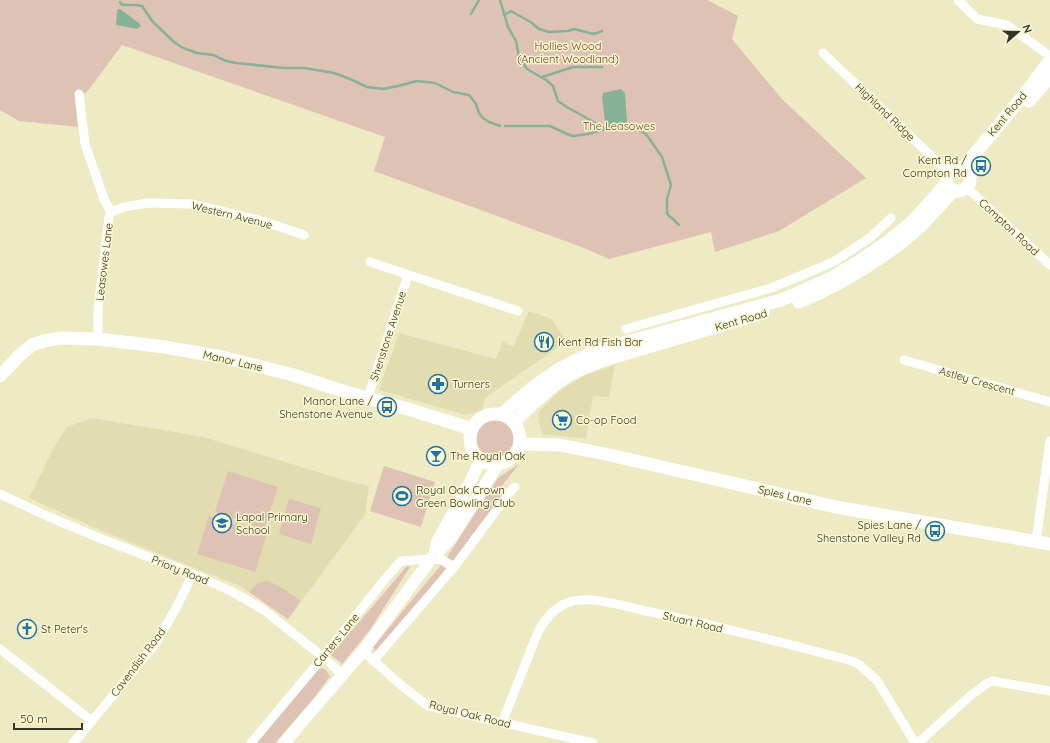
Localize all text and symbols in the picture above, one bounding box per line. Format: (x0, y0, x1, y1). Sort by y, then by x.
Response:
north arrow (998, 12, 1038, 52)
text: N (1019, 22, 1035, 35)
park label: Hollies Wood (Ancient Woodland) (517, 39, 619, 66)
street label: Highland Ridge (852, 80, 918, 144)
street label: Kent Road (984, 89, 1030, 139)
park label: The Leasowes (583, 119, 655, 133)
place label: Kent Rd / Compton Rd (903, 153, 967, 180)
bus stop icon: Kent Rd / Compton Rd (970, 155, 992, 177)
street label: Compton Road (976, 195, 1042, 259)
street label: Western Avenue (190, 198, 274, 232)
street label: Leasowes Lane (92, 222, 116, 302)
street label: Shenstone Avenue (367, 289, 409, 383)
street label: Kent Road (713, 306, 769, 334)
restaurant icon: Kent Rd Fish Bar (533, 331, 555, 353)
place label: Kent Rd Fish Bar (558, 335, 643, 349)
street label: Manor Lane (202, 347, 264, 375)
street label: Astley Crescent (937, 363, 1017, 399)
pharmacy icon: Turners (427, 373, 449, 395)
place label: Turners (452, 377, 490, 391)
place label: Manor Lane / Shenstone Avenue (279, 394, 373, 421)
bus stop icon: Manor Lane / Shenstone Avenue (376, 396, 398, 418)
supermarket icon: Co-op Food (551, 409, 573, 431)
place label: Co-op Food (576, 413, 636, 427)
bar icon: The Royal Oak (425, 445, 447, 467)
place label: The Royal Oak (450, 449, 526, 463)
street label: Spies Lane (757, 482, 813, 508)
place label: Royal Oak Crown Green Bowling Club (416, 483, 516, 510)
sports icon: Royal Oak Crown Green Bowling Club (391, 485, 413, 507)
place label: Lapal Primary School (236, 510, 308, 537)
school or university icon: Lapal Primary School (211, 512, 233, 534)
place label: Spies Lane / Shenstone Valley Rd (817, 518, 921, 545)
bus stop icon: Spies Lane / Shenstone Valley Rd (924, 520, 946, 542)
street label: Priory Road (149, 552, 211, 588)
street label: Stuart Road (662, 608, 724, 636)
street label: Carters Lane (310, 610, 362, 670)
church icon: St Peter's (16, 618, 38, 640)
place label: St Peter's (41, 622, 88, 636)
street label: Cavendish Road (108, 625, 168, 699)
street label: Royal Oak Road (428, 697, 512, 731)
scale bar (14, 705, 82, 731)
text: 50 m (20, 711, 48, 726)

